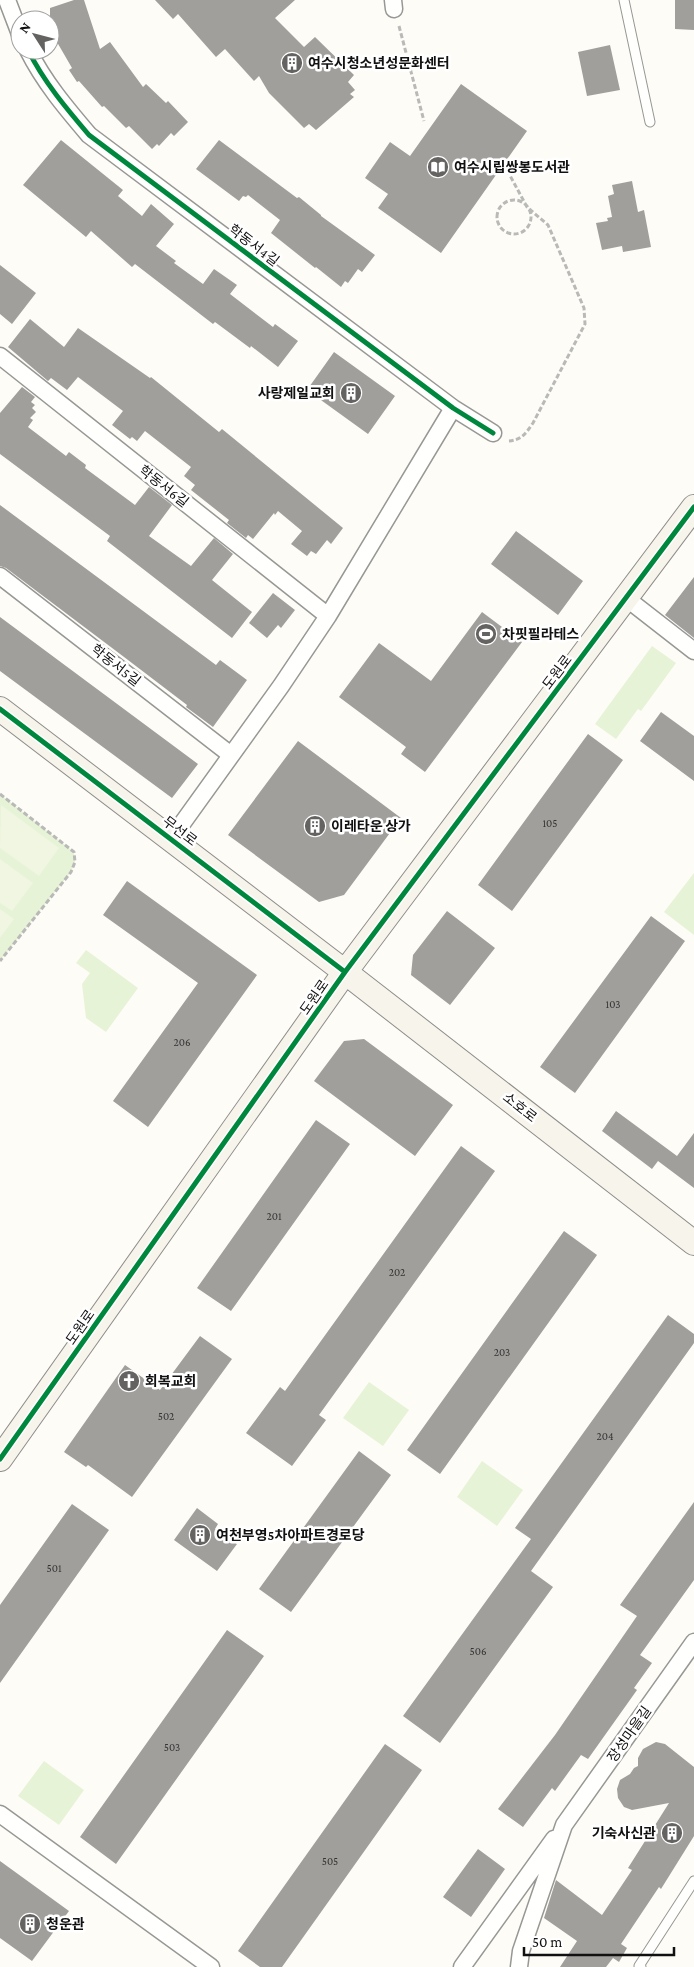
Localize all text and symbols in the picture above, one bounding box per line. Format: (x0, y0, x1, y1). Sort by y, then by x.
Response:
north arrow (10, 10, 60, 60)
text: N (15, 18, 34, 36)
building icon: 여수시청소년성문화센터 (280, 51, 304, 75)
place label: 여수시청소년성문화센터 (308, 55, 450, 71)
library icon: 여수시립쌍봉도서관 (426, 155, 450, 179)
place label: 여수시립쌍봉도서관 (454, 159, 570, 175)
street label: 학동서4길 (226, 221, 282, 269)
building icon: 사랑제일교회 (339, 381, 363, 405)
place label: 사랑제일교회 (258, 385, 335, 401)
street label: 학동서6길 (136, 462, 192, 510)
sports icon: 차핏필라테스 (474, 622, 498, 646)
place label: 차핏필라테스 (502, 626, 579, 642)
street label: 학동서5길 (88, 641, 144, 689)
street label: 도원로 (539, 652, 575, 692)
street label: 무선로 (160, 813, 200, 849)
building icon: 이레타운 상가 (303, 814, 327, 838)
house number: 105 (542, 817, 558, 829)
place label: 이레타운 상가 (331, 818, 411, 834)
street label: 도원로 (296, 976, 332, 1017)
house number: 103 (606, 998, 621, 1010)
house number: 206 (173, 1036, 191, 1048)
street label: 소호로 (500, 1089, 540, 1125)
house number: 201 (266, 1210, 282, 1222)
house number: 202 (389, 1266, 405, 1278)
street label: 도원로 (62, 1306, 98, 1347)
house number: 203 (494, 1346, 510, 1358)
church icon: 회복교회 (117, 1369, 141, 1393)
place label: 회복교회 (145, 1373, 197, 1389)
house number: 502 (158, 1410, 174, 1422)
house number: 204 (596, 1430, 614, 1442)
building icon: 여천부영5차아파트경로당 (188, 1523, 212, 1547)
place label: 여천부영5차아파트경로당 (216, 1527, 365, 1543)
house number: 501 (46, 1562, 62, 1574)
house number: 506 (470, 1645, 487, 1657)
street label: 장성마을길 (604, 1703, 654, 1765)
house number: 503 (164, 1741, 180, 1753)
building icon: 기숙사신관 (660, 1821, 684, 1845)
place label: 기숙사신관 (592, 1825, 656, 1841)
house number: 505 (322, 1855, 338, 1867)
building icon: 청운관 (18, 1912, 42, 1936)
place label: 청운관 (46, 1916, 85, 1932)
scale bar (524, 1924, 674, 1956)
text: 50 m (532, 1934, 562, 1950)

